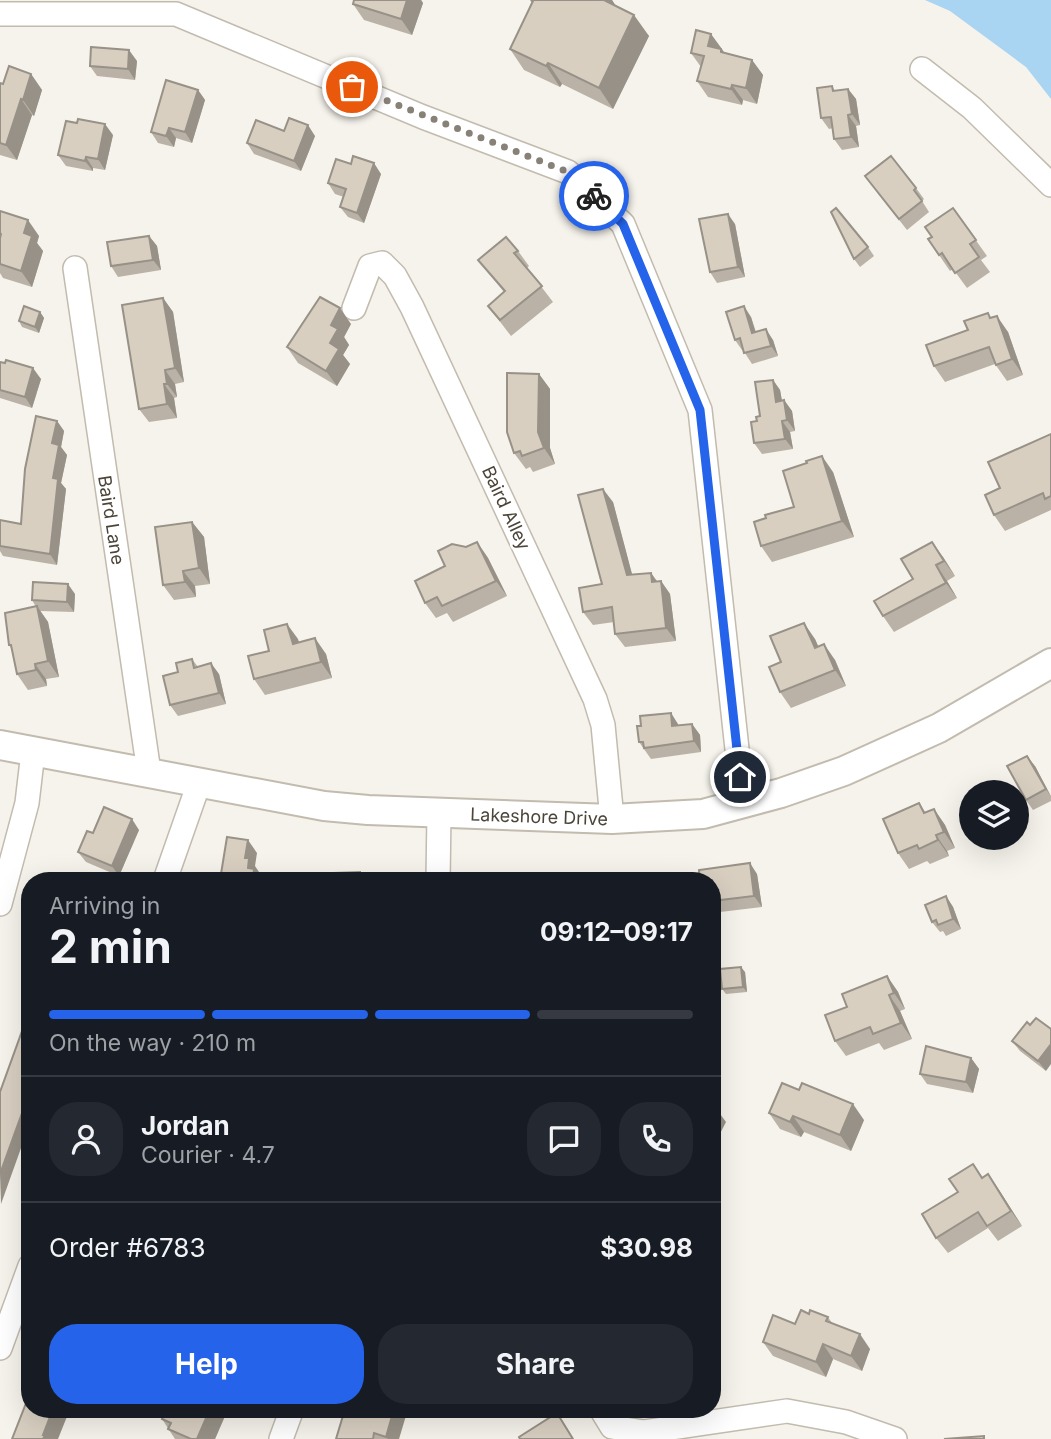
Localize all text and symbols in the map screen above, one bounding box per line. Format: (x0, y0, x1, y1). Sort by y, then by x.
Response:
pin (322, 57, 382, 117)
icon: bag (333, 68, 371, 106)
courier (559, 161, 629, 231)
icon: bike (575, 177, 613, 215)
street label: Baird Alley (478, 462, 535, 553)
street label: Baird Lane (94, 474, 129, 566)
pin (710, 747, 770, 807)
icon: home (721, 758, 759, 796)
map controls (959, 780, 1029, 850)
button: layers (959, 780, 1029, 850)
street label: Lakeshore Drive (470, 804, 608, 829)
text: Arriving in (49, 892, 160, 920)
text: 09:12–09:17 (540, 916, 693, 947)
text: 2 min (49, 918, 172, 974)
text: On the way · 210 m (49, 1029, 256, 1057)
button: person (49, 1102, 123, 1176)
button: chat (527, 1102, 601, 1176)
button: phone (619, 1102, 693, 1176)
text: Jordan (141, 1110, 230, 1141)
text: Courier · 4.7 (141, 1141, 275, 1169)
text: Order #6783 (49, 1232, 206, 1263)
text: $30.98 (600, 1232, 693, 1263)
button: Help (49, 1324, 364, 1404)
button: Share (378, 1324, 693, 1404)

